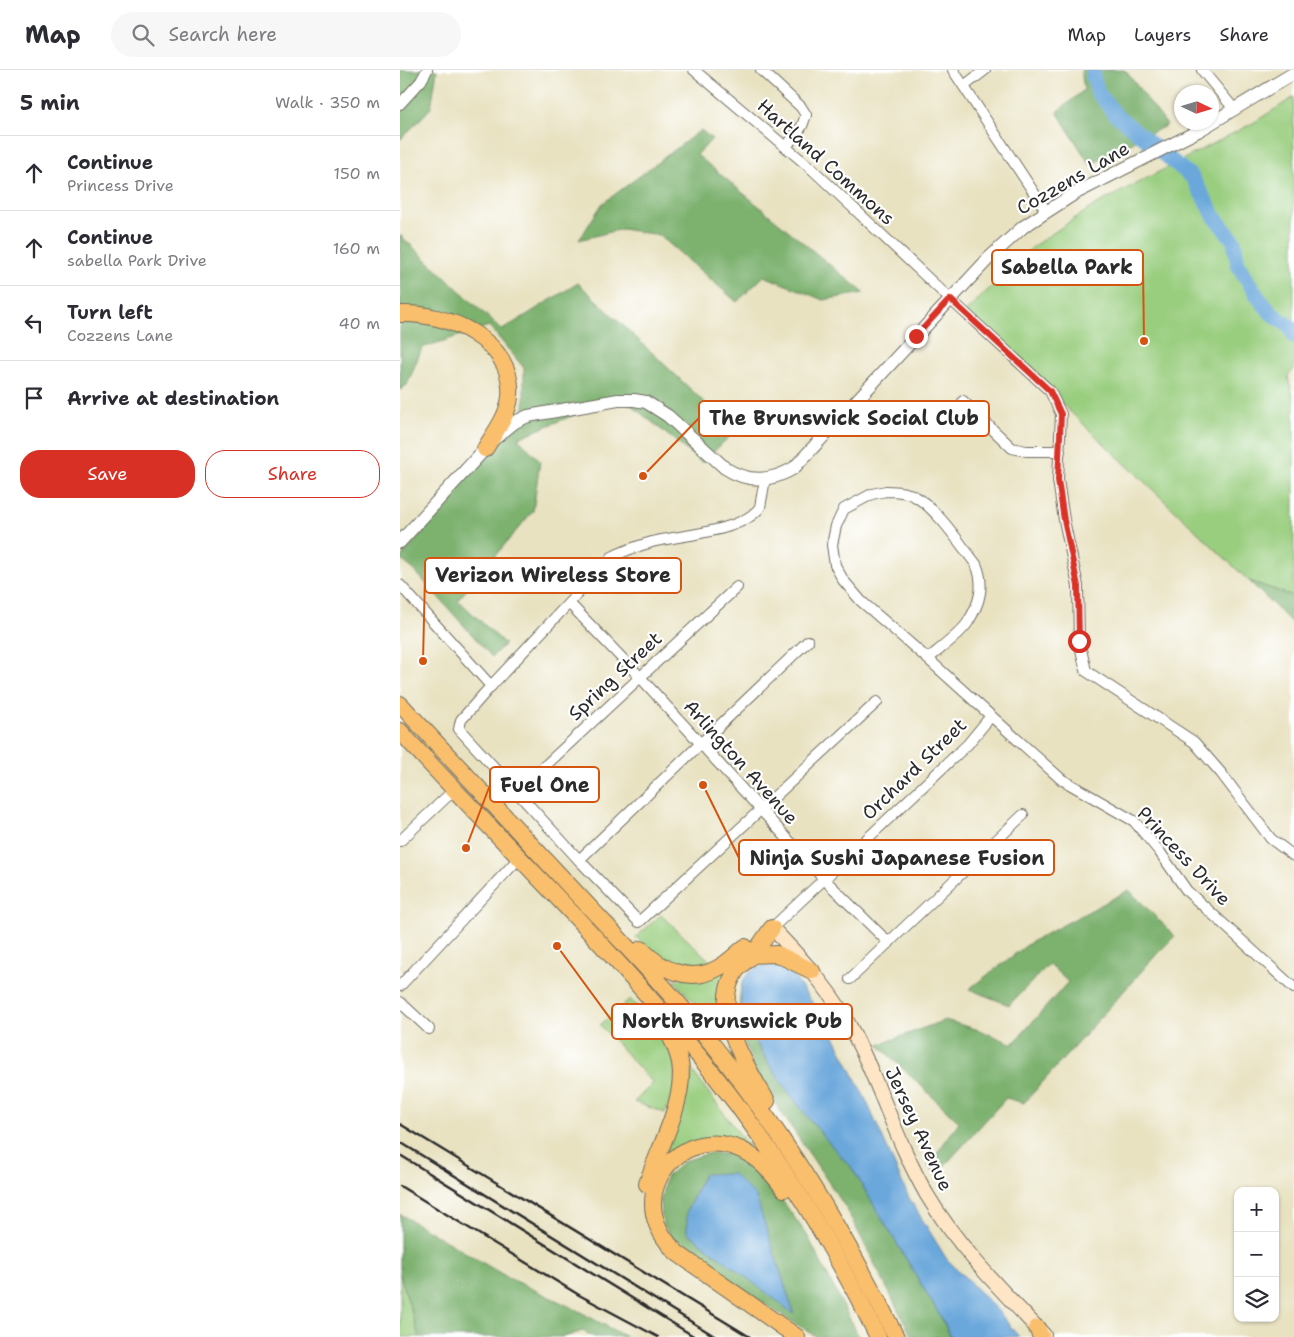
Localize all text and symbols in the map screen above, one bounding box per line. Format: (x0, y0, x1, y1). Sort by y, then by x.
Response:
search box (111, 12, 461, 57)
text: Map (25, 19, 81, 51)
icon: search (129, 21, 157, 49)
text: Search here (169, 22, 277, 47)
text: Map (1068, 23, 1106, 47)
text: Layers (1134, 23, 1191, 47)
text: Share (1219, 23, 1269, 47)
north arrow (1174, 85, 1219, 130)
text: 5 min (20, 89, 80, 117)
text: Walk · 350 m (275, 92, 380, 113)
street label: Hartland Commons (752, 94, 900, 230)
street label: Cozzens Lane (1012, 136, 1134, 220)
text: Continue (67, 150, 153, 175)
icon: ahead (20, 159, 48, 187)
text: 150 m (333, 163, 380, 184)
text: Princess Drive (67, 175, 174, 196)
text: Continue (67, 225, 153, 250)
icon: ahead (20, 234, 48, 262)
text: 160 m (333, 238, 380, 259)
text: sabella Park Drive (67, 250, 207, 271)
callout: Sabella Park (992, 250, 1143, 285)
text: Sabella Park (1001, 254, 1133, 280)
text: Turn left (67, 300, 153, 325)
icon: left (20, 309, 48, 337)
text: 40 m (338, 313, 380, 334)
text: Cozzens Lane (67, 325, 173, 346)
route end (905, 325, 928, 348)
icon: arrive (20, 384, 48, 412)
text: Arrive at destination (67, 386, 279, 411)
callout: The Brunswick Social Club (699, 401, 989, 436)
text: The Brunswick Social Club (709, 405, 979, 431)
button: Save (20, 450, 195, 498)
button: Share (205, 450, 380, 498)
callout: Verizon Wireless Store (425, 558, 681, 593)
text: Verizon Wireless Store (435, 562, 671, 588)
street label: Spring Street (563, 626, 667, 726)
route start (1068, 630, 1091, 653)
street label: Arlington Avenue (678, 694, 804, 830)
street label: Orchard Street (856, 713, 972, 825)
callout: Fuel One (490, 767, 599, 802)
text: Fuel One (500, 772, 590, 798)
street label: Princess Drive (1132, 801, 1236, 911)
callout: Ninja Sushi Japanese Fusion (739, 840, 1054, 875)
text: Ninja Sushi Japanese Fusion (749, 845, 1045, 871)
callout: North Brunswick Pub (612, 1004, 852, 1039)
text: North Brunswick Pub (622, 1008, 842, 1034)
street label: Jersey Avenue (879, 1063, 959, 1195)
map controls (1234, 1187, 1279, 1322)
button: + (1234, 1187, 1279, 1232)
button: − (1234, 1232, 1279, 1277)
button: layers (1234, 1277, 1279, 1322)

